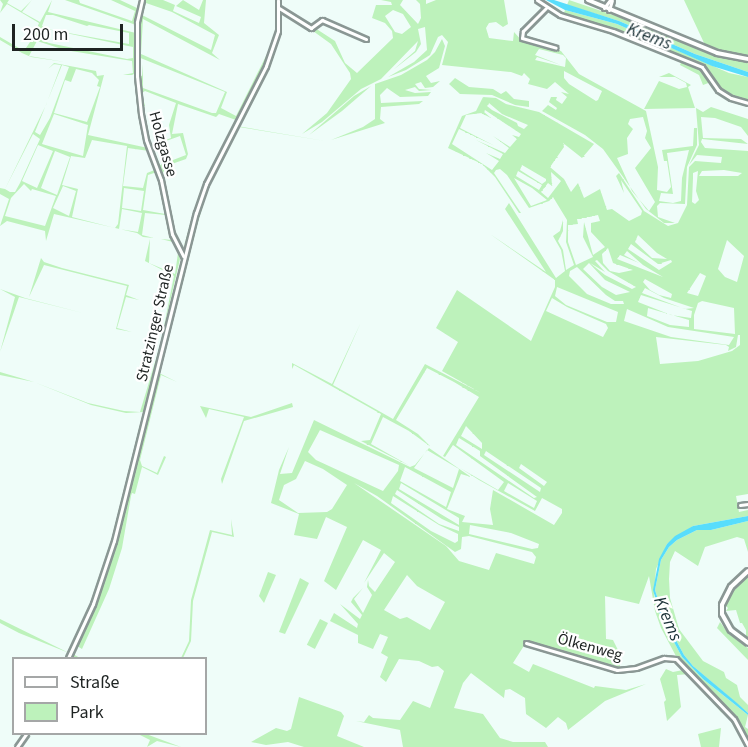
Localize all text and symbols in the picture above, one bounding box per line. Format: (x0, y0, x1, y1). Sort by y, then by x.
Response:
scale bar (15, 12, 126, 50)
water label: Krems (624, 19, 674, 55)
text: 200 m (23, 22, 68, 47)
street label: Holzgasse (145, 109, 181, 179)
street label: Stratzinger Straße (132, 262, 178, 384)
water label: Krems (648, 594, 686, 644)
street label: Ölkenweg (555, 629, 625, 665)
legend (12, 657, 207, 735)
text: Straße (70, 670, 119, 695)
text: Park (70, 700, 104, 725)

